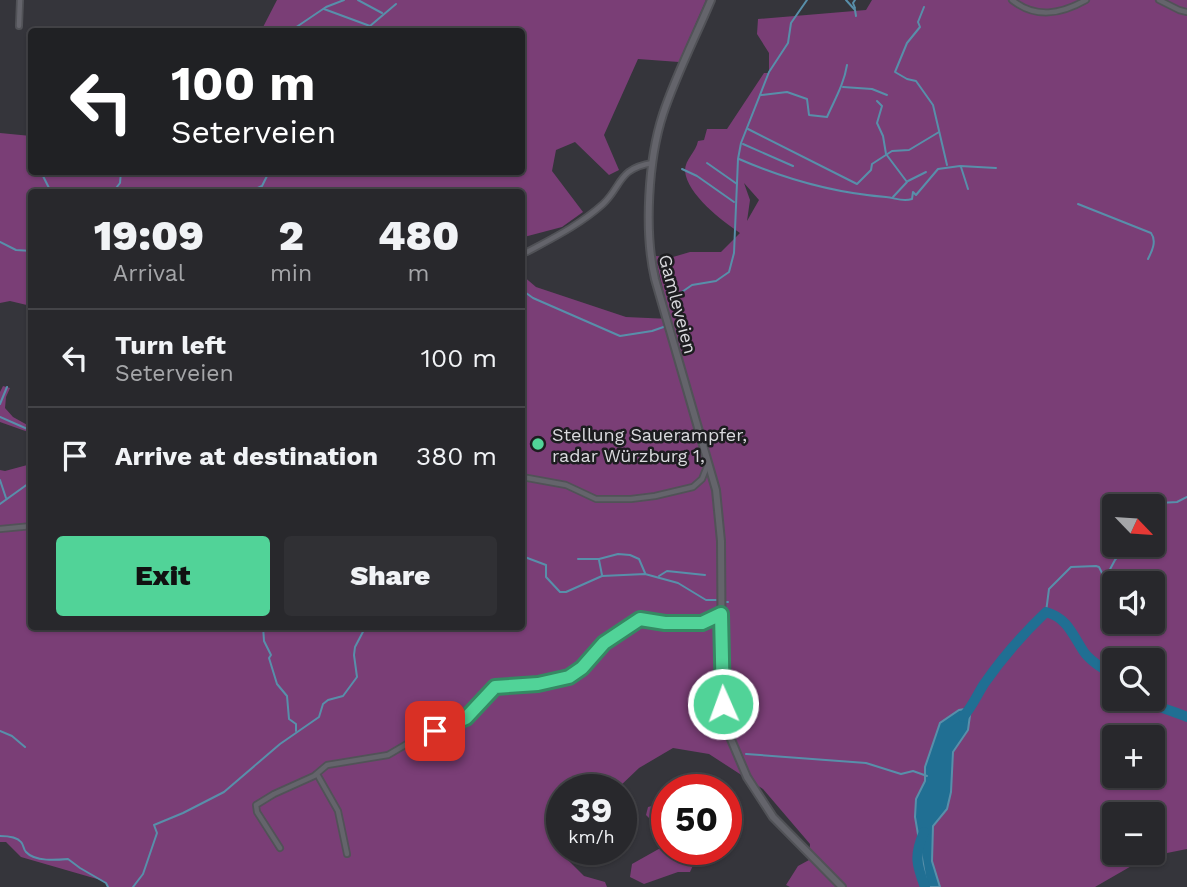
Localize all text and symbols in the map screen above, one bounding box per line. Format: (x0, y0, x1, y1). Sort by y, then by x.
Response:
text: 100 m (171, 54, 315, 112)
icon: left (56, 56, 147, 147)
text: Seterveien (171, 113, 336, 151)
text: 19:09 (94, 211, 204, 260)
text: 2 (278, 211, 304, 260)
text: 480 (378, 211, 459, 260)
street label: Gamleveien (655, 252, 701, 356)
text: Arrival (113, 260, 185, 287)
text: min (270, 260, 312, 287)
text: m (408, 260, 430, 287)
text: Turn left (115, 330, 226, 360)
icon: left (56, 339, 94, 377)
text: 100 m (421, 343, 497, 373)
text: Seterveien (115, 360, 234, 387)
place label: Stellung Sauerampfer, radar Würzburg 1, (552, 424, 747, 466)
marker: Stellung Sauerampfer, radar Würzburg 1, (530, 436, 546, 452)
icon: arrive (56, 437, 94, 475)
text: Arrive at destination (115, 441, 378, 471)
text: 380 m (416, 441, 497, 471)
north arrow (1102, 494, 1166, 556)
map controls (1102, 494, 1165, 865)
button: Exit (56, 536, 270, 616)
button: Share (284, 536, 497, 616)
button: sound (1102, 571, 1165, 634)
button: search (1102, 648, 1165, 711)
position arrow (686, 667, 760, 741)
pin (405, 701, 465, 761)
icon: arrive (416, 712, 454, 750)
button: + (1102, 725, 1165, 788)
speed limit sign: 50 (651, 774, 742, 865)
text: 39 (570, 789, 613, 831)
button: − (1102, 802, 1165, 865)
text: km/h (568, 826, 615, 847)

